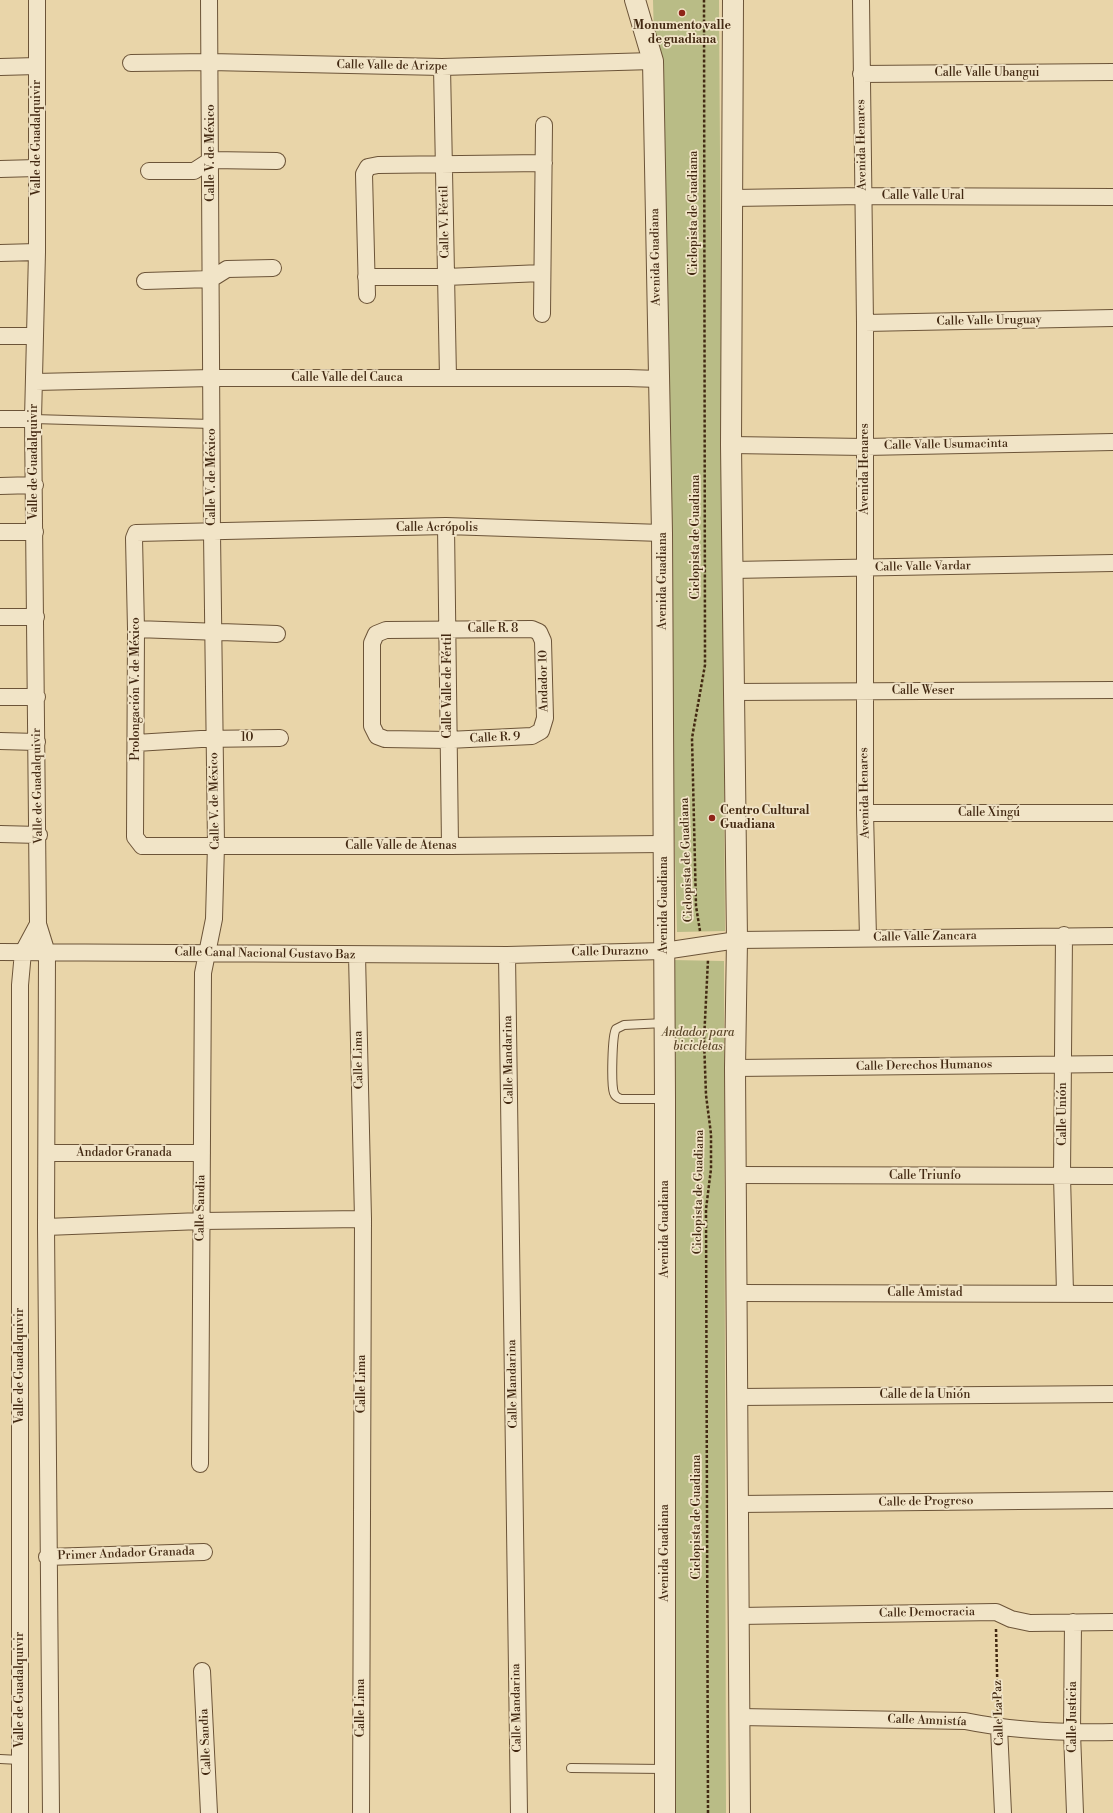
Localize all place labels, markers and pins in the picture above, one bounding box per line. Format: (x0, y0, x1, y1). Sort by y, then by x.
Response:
marker: Monumento valle de guadiana (677, 8, 687, 18)
place label: Monumento valle de guadiana (633, 19, 731, 47)
place label: Centro Cultural Guadiana (720, 804, 809, 832)
marker: Centro Cultural Guadiana (707, 813, 717, 823)

